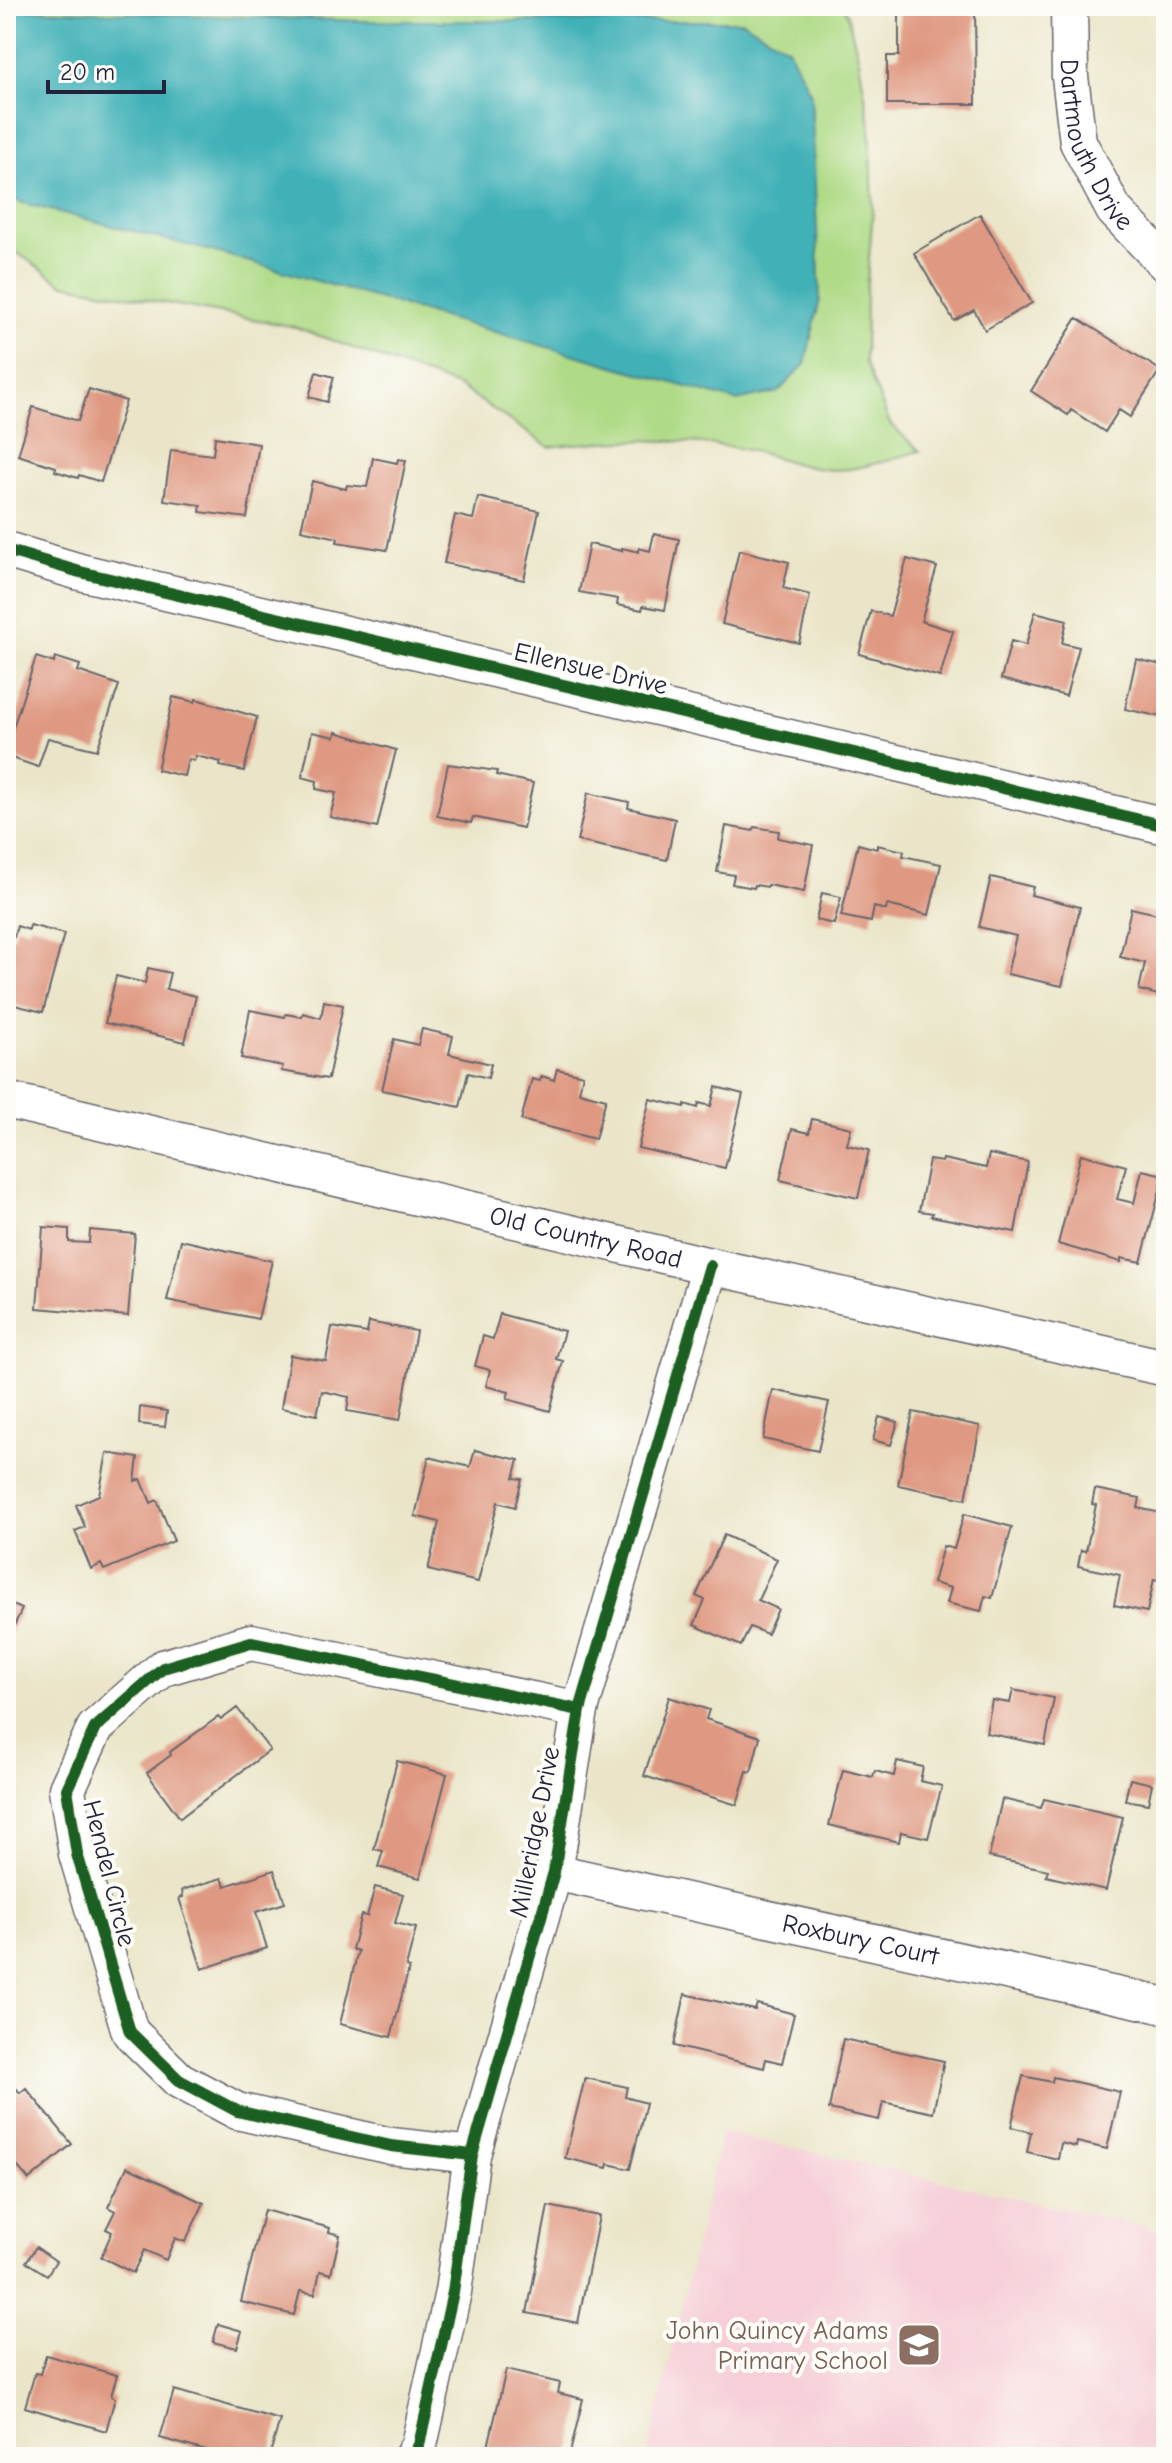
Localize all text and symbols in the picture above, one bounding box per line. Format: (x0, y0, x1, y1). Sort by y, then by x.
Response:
scale bar (48, 44, 164, 94)
text: 20 m (60, 58, 115, 86)
street label: Dartmouth Drive (1054, 59, 1139, 237)
street label: Ellensue Drive (511, 637, 670, 701)
street label: Old Country Road (487, 1201, 685, 1275)
street label: Milleridge Drive (504, 1744, 566, 1920)
street label: Hendel Circle (76, 1797, 142, 1950)
street label: Roxbury Court (780, 1908, 943, 1972)
place label: John Quincy Adams Primary School (666, 2316, 888, 2376)
school or university icon: John Quincy Adams Primary School (895, 2321, 943, 2369)

